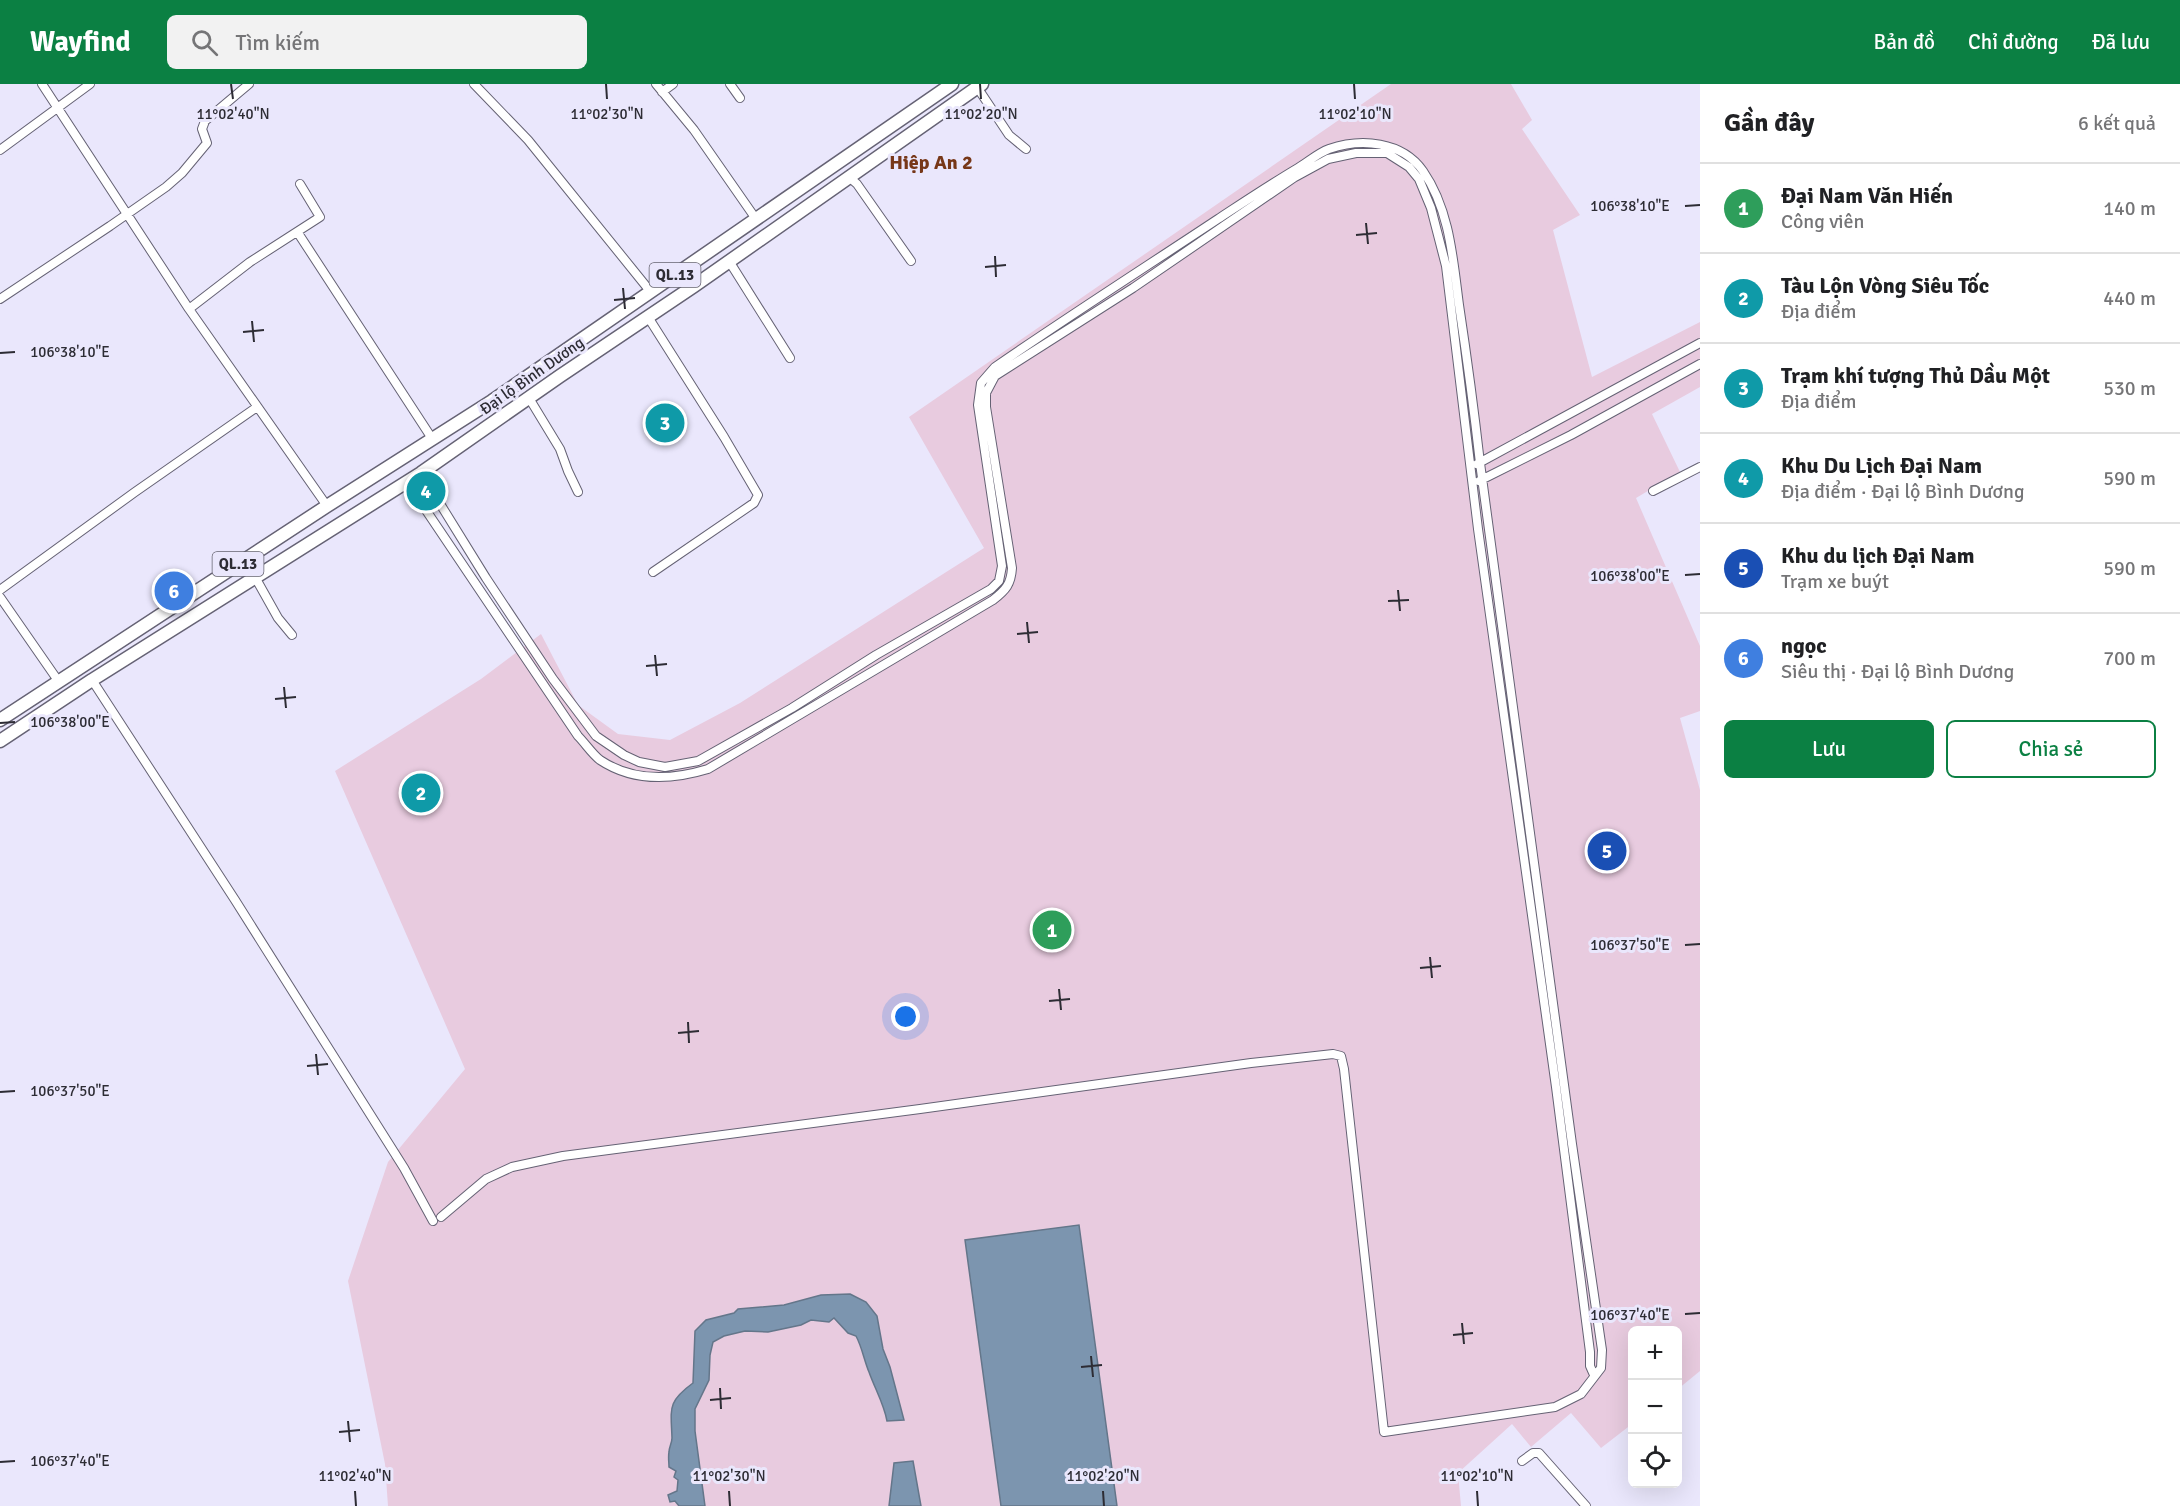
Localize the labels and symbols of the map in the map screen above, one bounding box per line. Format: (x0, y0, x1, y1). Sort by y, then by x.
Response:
text: 11°02'40"N (196, 105, 270, 123)
text: 11°02'30"N (570, 105, 644, 123)
text: 11°02'20"N (944, 105, 1018, 123)
text: 11°02'10"N (1318, 105, 1392, 123)
district label: Hiệp An 2 (889, 150, 973, 175)
text: 106°38'10"E (1590, 197, 1670, 215)
road number: QL.13 (650, 263, 700, 287)
street label: Đại lộ Bình Dương (476, 333, 588, 419)
text: 106°38'10"E (30, 343, 110, 361)
pin: 3 (646, 400, 684, 446)
pin: 4 (406, 468, 446, 514)
road number: QL.13 (212, 552, 264, 576)
text: 106°38'00"E (1590, 567, 1670, 585)
pin: 6 (154, 568, 194, 614)
text: 106°38'00"E (30, 713, 110, 731)
pin: 2 (402, 770, 440, 816)
pin: 5 (1588, 828, 1626, 873)
pin: 1 (1032, 908, 1072, 952)
text: 106°37'50"E (1590, 936, 1670, 954)
your location (891, 1002, 920, 1031)
text: 106°37'50"E (30, 1082, 110, 1100)
text: 106°37'40"E (1590, 1306, 1670, 1324)
text: 106°37'40"E (30, 1452, 110, 1470)
text: 11°02'40"N (318, 1467, 392, 1485)
text: 11°02'30"N (692, 1467, 766, 1485)
text: 11°02'20"N (1066, 1467, 1140, 1485)
text: 11°02'10"N (1440, 1467, 1514, 1485)

